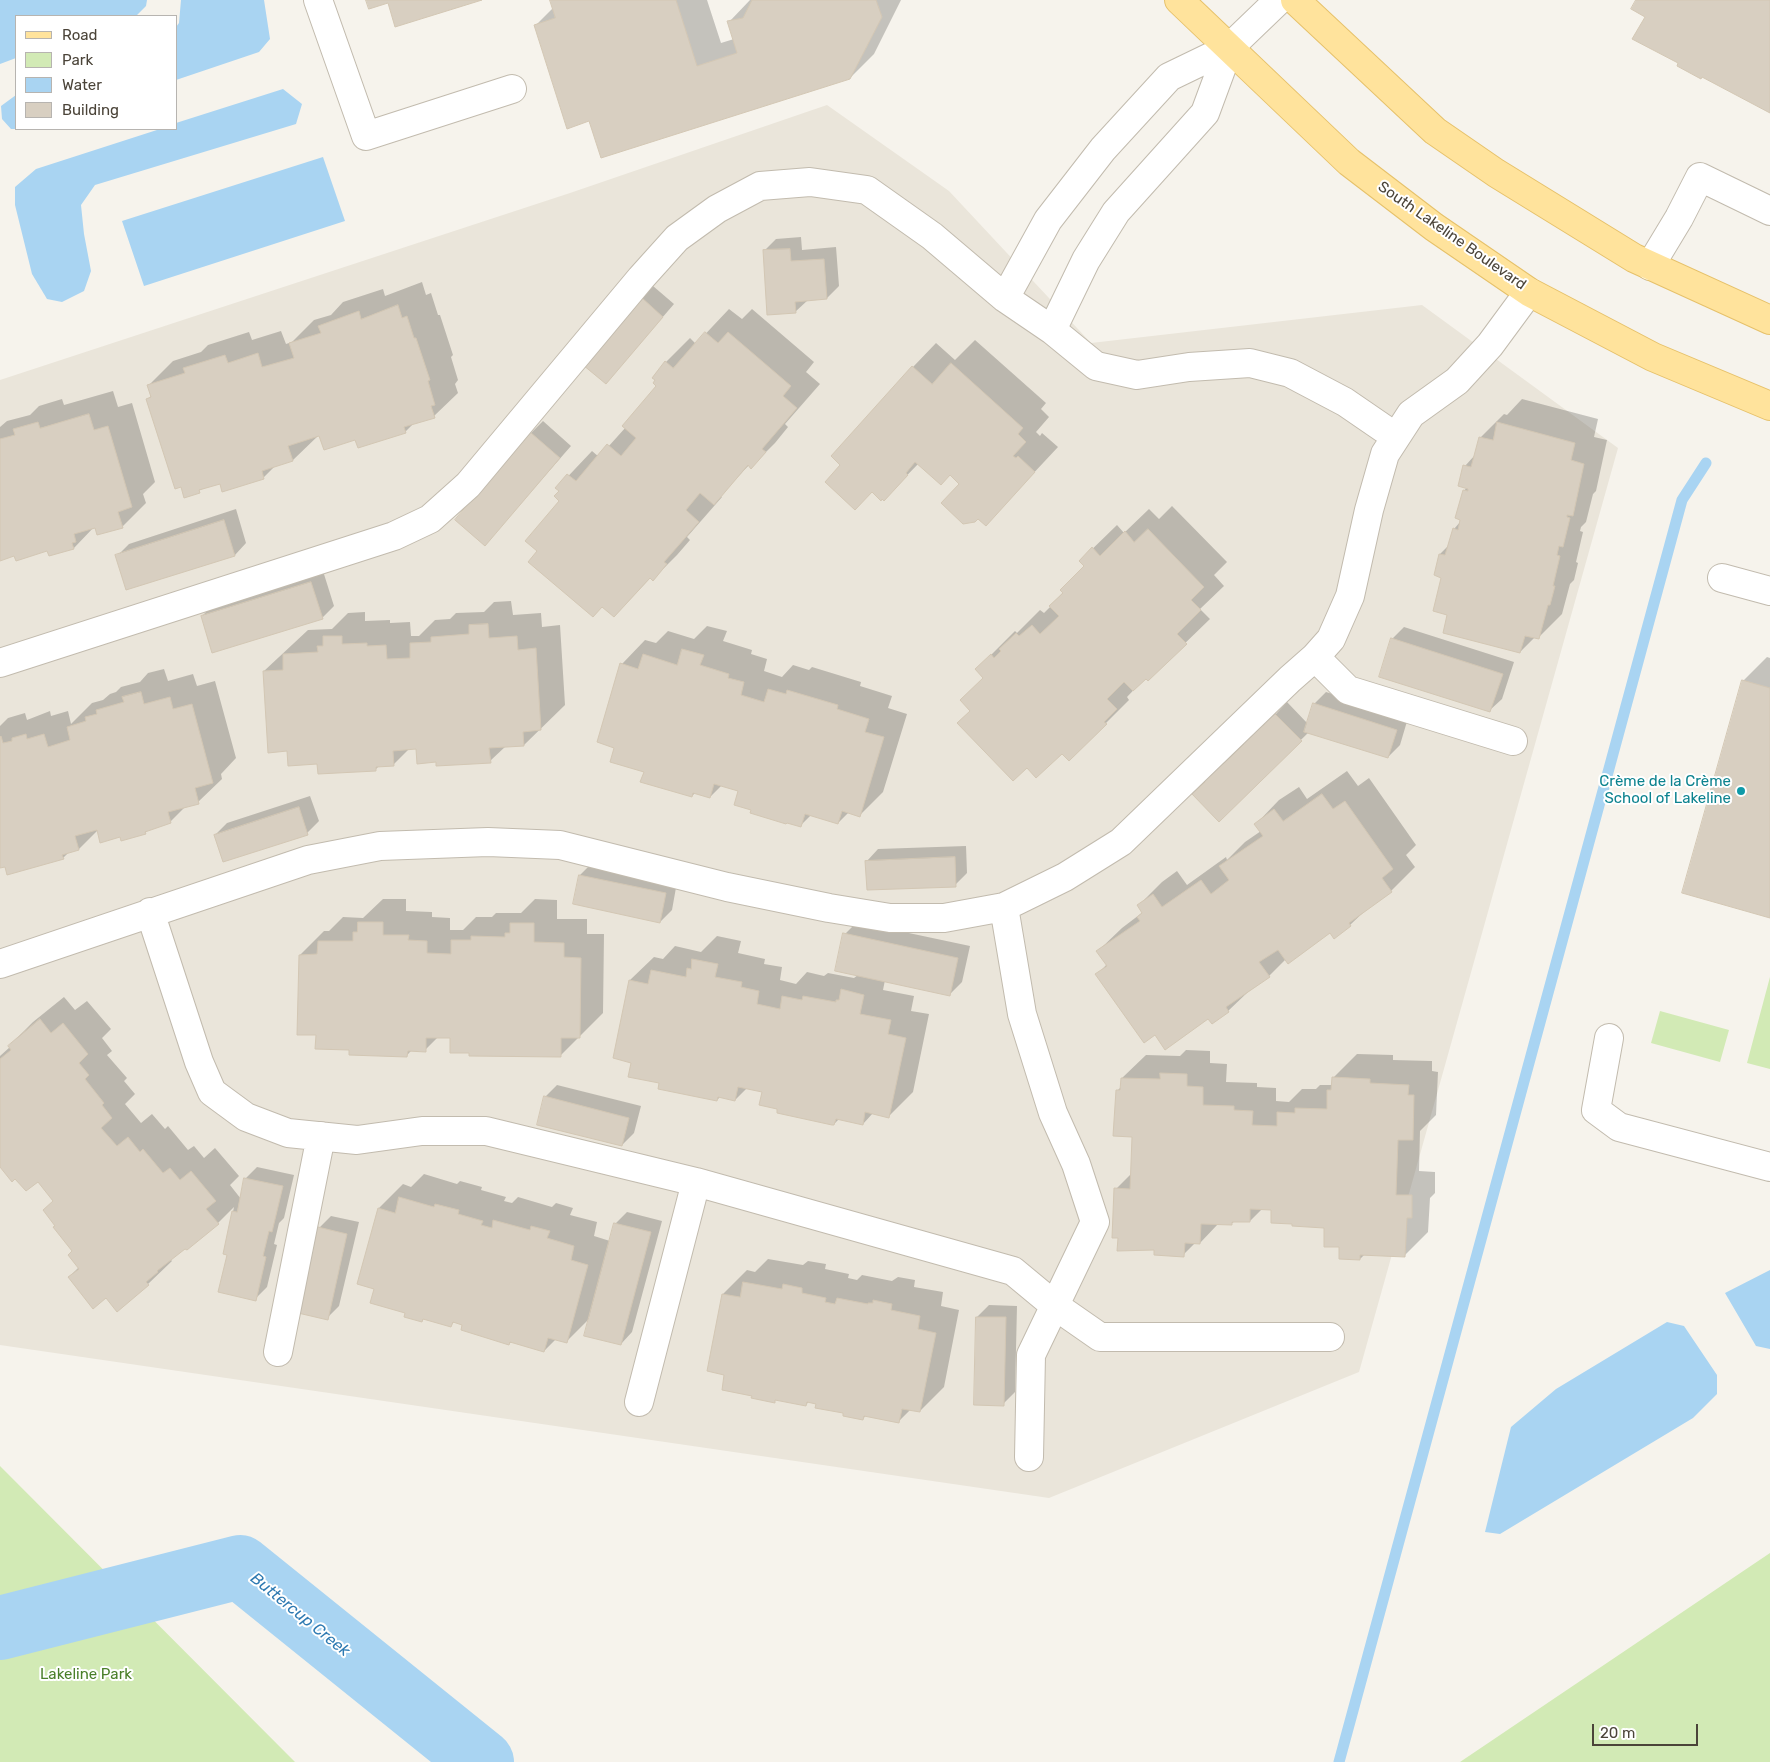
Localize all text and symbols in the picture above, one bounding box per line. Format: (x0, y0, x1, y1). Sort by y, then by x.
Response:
legend (15, 15, 178, 130)
text: Road (62, 26, 98, 44)
text: Park (62, 51, 93, 69)
text: Water (62, 76, 102, 94)
text: Building (62, 101, 119, 119)
street label: South Lakeline Boulevard (1374, 178, 1530, 294)
place label: Crème de la Crème School of Lakeline (1599, 773, 1731, 808)
marker: Crème de la Crème School of Lakeline (1735, 785, 1747, 797)
water label: Buttercup Creek (246, 1569, 354, 1661)
park label: Lakeline Park (40, 1666, 132, 1684)
scale bar (1595, 1714, 1701, 1746)
text: 20 m (1600, 1724, 1635, 1742)

